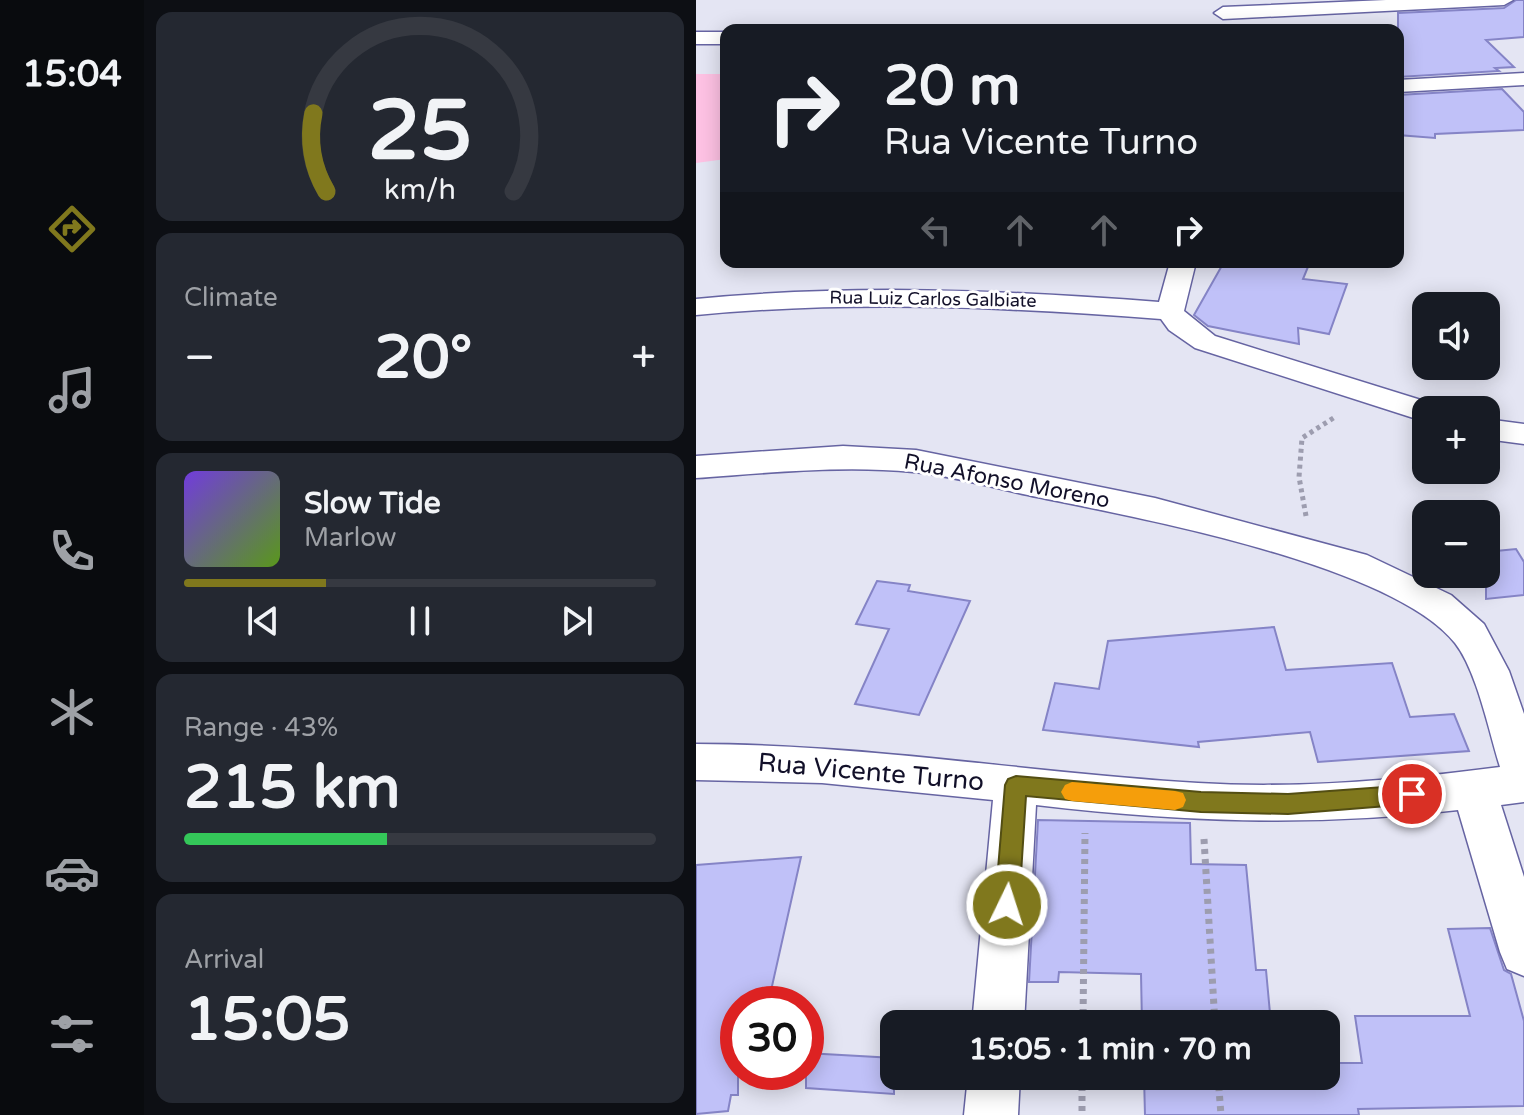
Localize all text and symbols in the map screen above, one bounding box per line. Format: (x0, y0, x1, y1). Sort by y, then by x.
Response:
text: 15:04 (22, 53, 122, 96)
text: 20 m (884, 53, 1020, 120)
icon: right (752, 56, 856, 160)
text: 25 (368, 82, 472, 182)
text: Rua Vicente Turno (884, 121, 1198, 164)
text: km/h (384, 173, 456, 207)
icon: directions (44, 201, 100, 257)
icon: left (914, 208, 958, 252)
icon: ahead (998, 208, 1042, 252)
icon: ahead (1082, 208, 1126, 252)
icon: right (1166, 208, 1210, 252)
text: Climate (184, 282, 278, 313)
street label: Rua Luiz Carlos Galbiate (829, 286, 1037, 312)
map controls (1412, 292, 1500, 588)
button: sound (1412, 292, 1500, 380)
text: 20° (374, 322, 472, 394)
text: − (184, 332, 215, 385)
text: + (631, 332, 656, 385)
icon: music (44, 362, 100, 418)
button: + (1412, 396, 1500, 484)
street label: Rua Afonso Moreno (902, 448, 1112, 514)
text: Slow Tide (304, 485, 441, 522)
button: − (1412, 500, 1500, 588)
text: Marlow (304, 522, 396, 553)
icon: phone (44, 523, 100, 579)
icon: previous (241, 599, 285, 643)
icon: pause (398, 599, 442, 643)
icon: next (555, 599, 599, 643)
icon: climate (44, 684, 100, 740)
text: Range · 43% (184, 712, 338, 743)
street label: Rua Vicente Turno (757, 747, 985, 797)
text: 215 km (184, 752, 400, 824)
pin (1378, 760, 1446, 828)
icon: arrive (1390, 772, 1434, 816)
icon: car (44, 845, 100, 901)
position arrow (965, 863, 1049, 947)
text: Arrival (184, 944, 264, 975)
text: 15:05 (184, 984, 350, 1056)
speed limit sign: 30 (720, 986, 824, 1090)
icon: filters (44, 1006, 100, 1062)
text: 15:05 · 1 min · 70 m (969, 1031, 1251, 1068)

